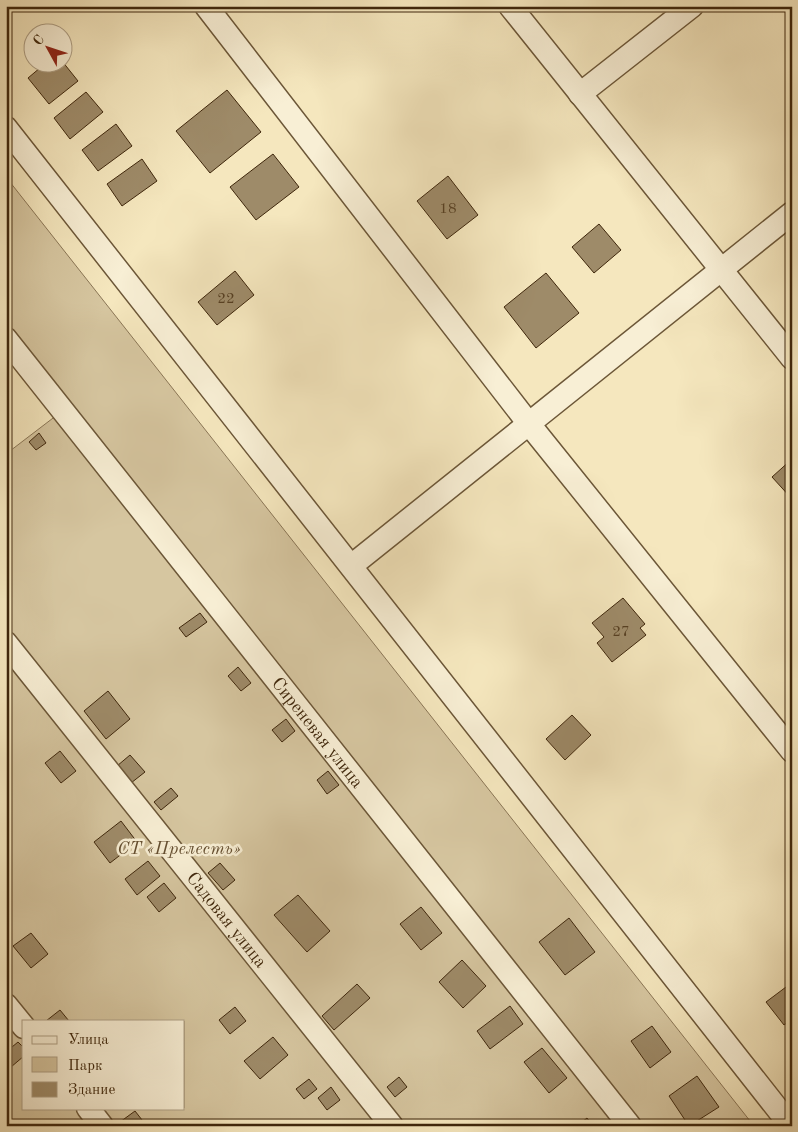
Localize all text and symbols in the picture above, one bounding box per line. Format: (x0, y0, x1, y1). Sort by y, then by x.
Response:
north arrow (22, 22, 72, 72)
text: С (30, 32, 47, 48)
house number: 18 (439, 202, 457, 217)
house number: 22 (217, 292, 235, 307)
house number: 27 (612, 625, 630, 640)
street label: Сиреневая улица (268, 674, 366, 792)
park label: СТ «Прелесть» (117, 840, 241, 858)
street label: Садовая улица (183, 869, 270, 971)
legend (22, 1020, 185, 1110)
text: Улица (68, 1033, 109, 1048)
text: Парк (68, 1059, 103, 1074)
text: Здание (68, 1083, 115, 1098)

